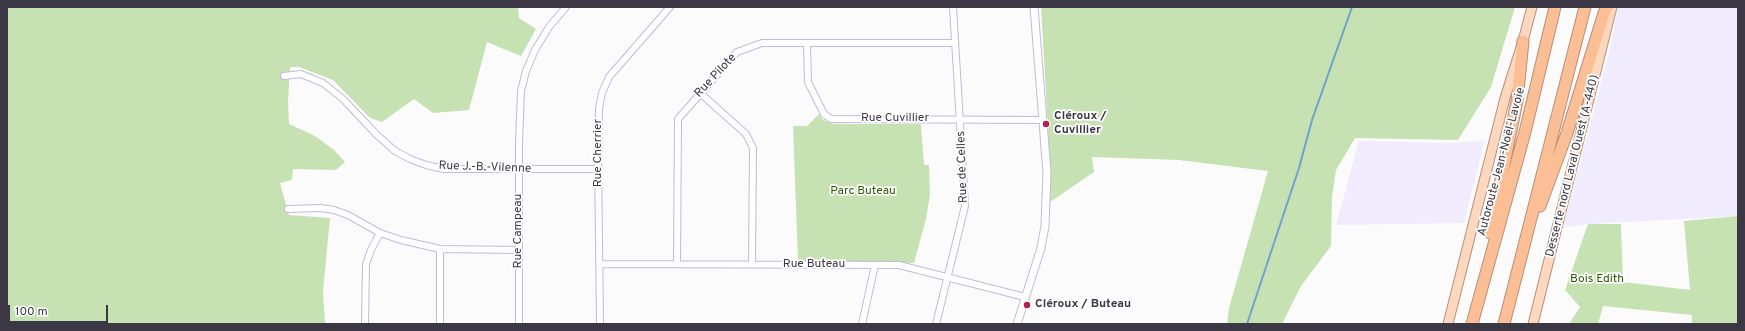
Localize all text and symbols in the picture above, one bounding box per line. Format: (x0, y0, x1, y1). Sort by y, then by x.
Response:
street label: Rue Pilote (692, 51, 740, 101)
street label: Desserte nord Laval Ouest (A-440) (1543, 73, 1603, 259)
street label: Autoroute Jean-Noël-Lavoie (1475, 86, 1529, 238)
place label: Cléroux / Cuvillier (1054, 110, 1107, 138)
street label: Rue Cuvillier (861, 112, 929, 126)
street label: Rue Cherrier (592, 119, 606, 187)
marker: Cléroux / Cuvillier (1041, 119, 1051, 129)
street label: Rue de Celles (955, 131, 971, 203)
street label: Rue J.-B.-Vilenne (438, 159, 532, 177)
park label: Parc Buteau (830, 185, 896, 199)
street label: Rue Campeau (512, 194, 526, 268)
street label: Rue Buteau (783, 258, 845, 272)
park label: Bois Edith (1570, 273, 1624, 287)
scale bar (10, 297, 110, 323)
place label: Cléroux / Buteau (1035, 298, 1131, 312)
marker: Cléroux / Buteau (1022, 300, 1032, 310)
text: 100 m (15, 304, 48, 320)

